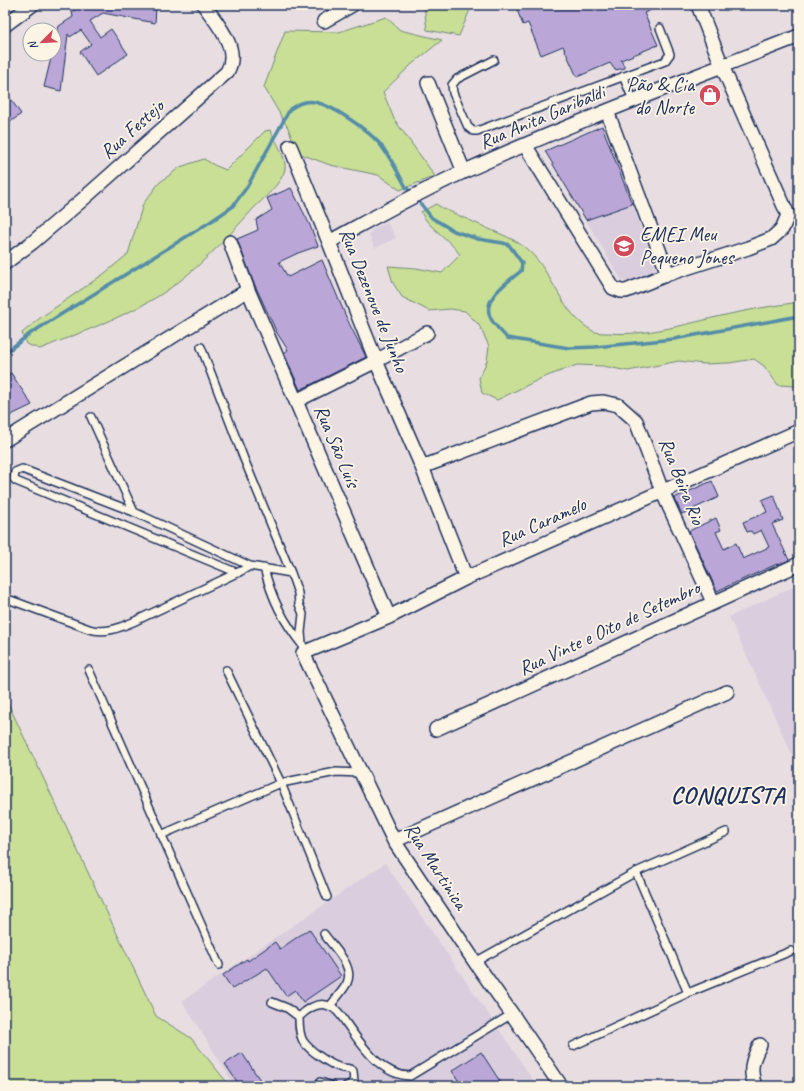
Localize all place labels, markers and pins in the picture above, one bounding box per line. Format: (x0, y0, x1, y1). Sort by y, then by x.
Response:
place label: Pão & Cia do Norte (627, 72, 696, 120)
shop icon: Pão & Cia do Norte (697, 82, 723, 108)
place label: EMEI Meu Pequeno Jones (640, 222, 735, 270)
school or university icon: EMEI Meu Pequeno Jones (611, 233, 637, 259)

